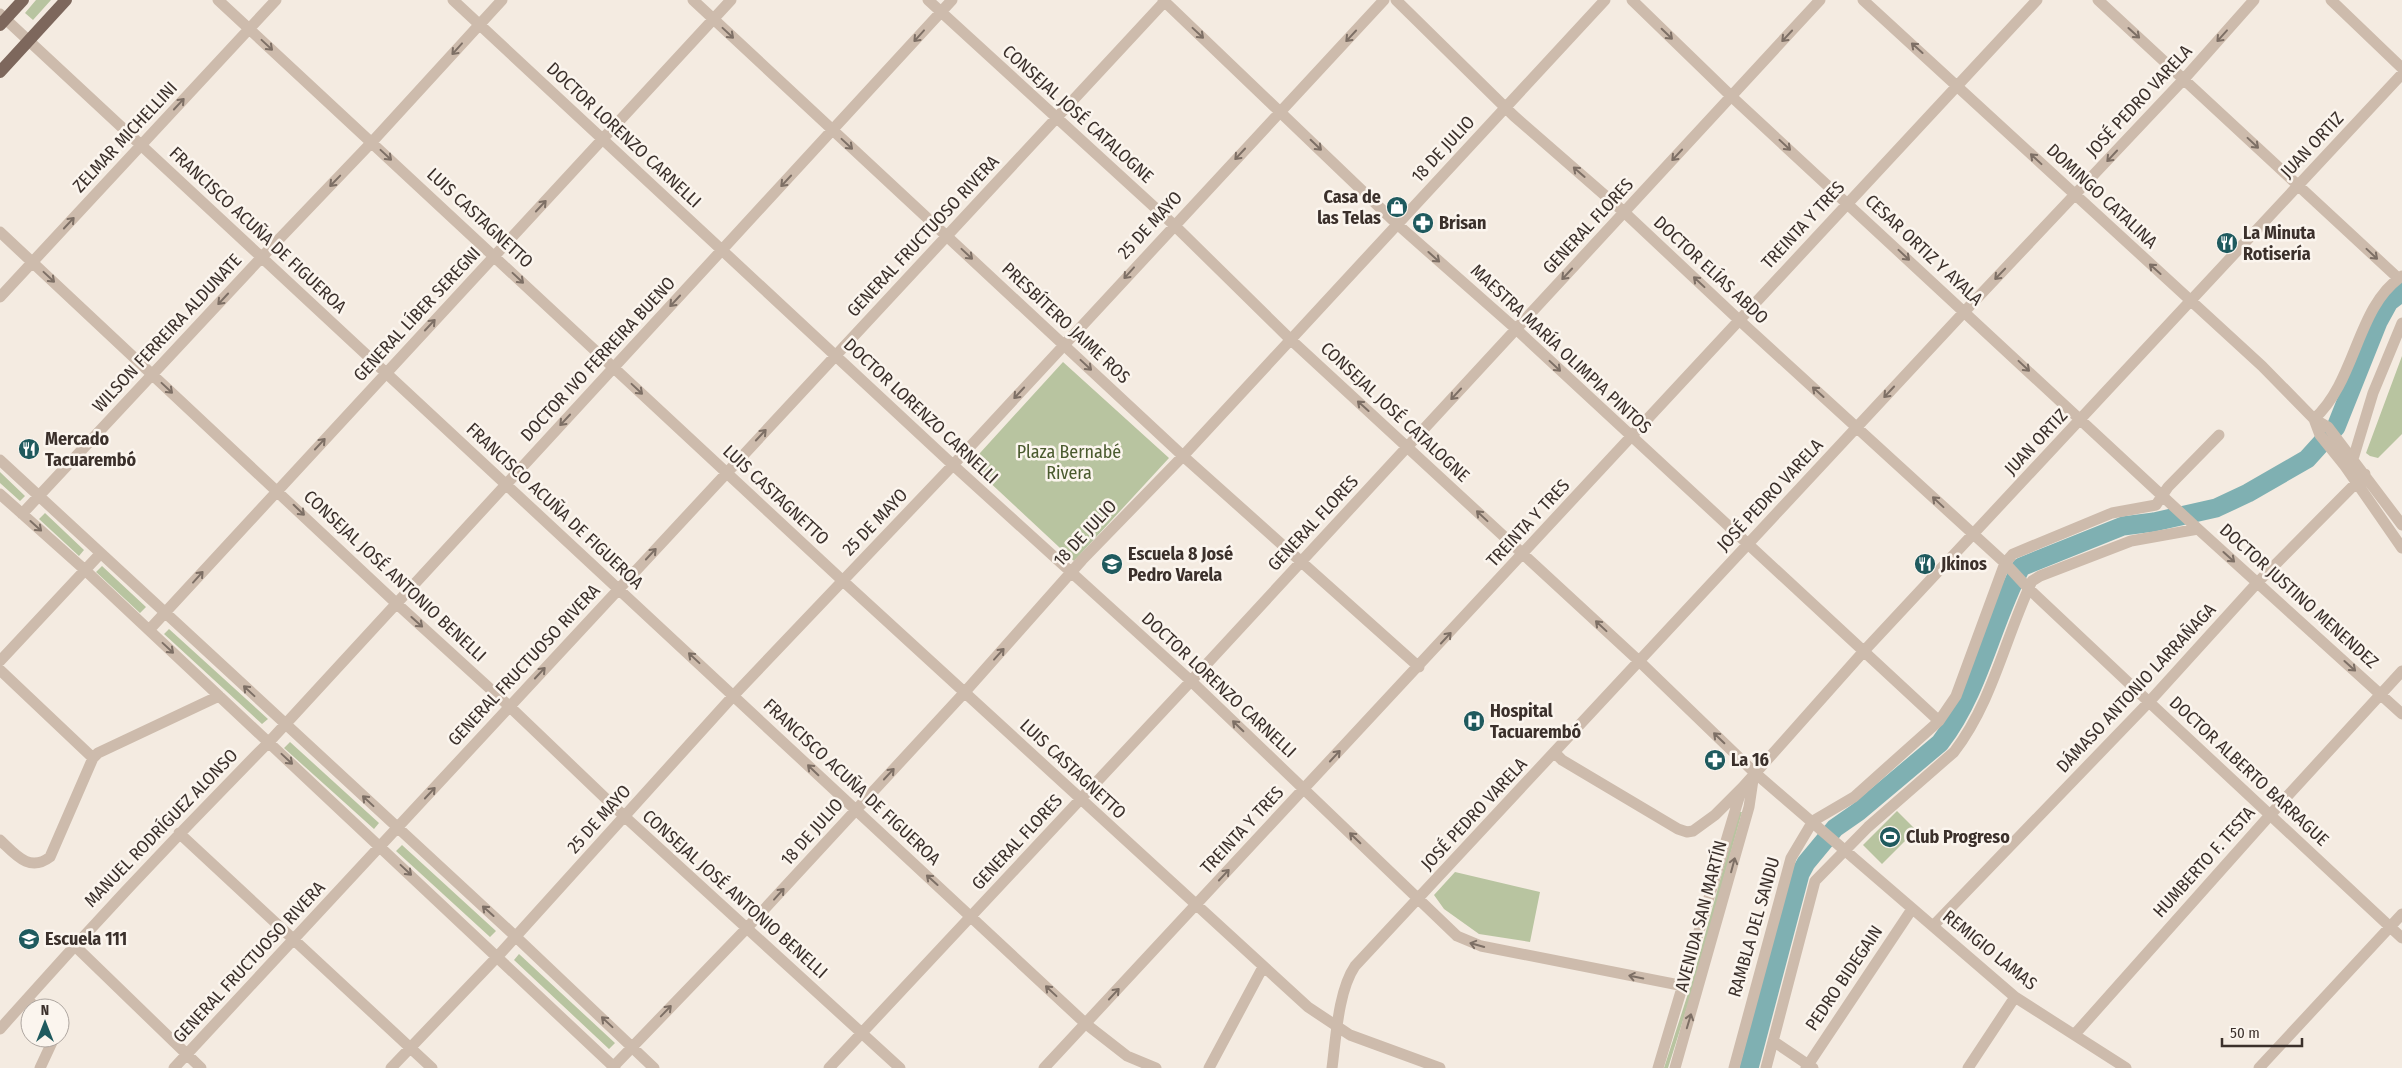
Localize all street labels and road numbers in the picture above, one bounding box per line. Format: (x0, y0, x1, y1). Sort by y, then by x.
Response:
street label: JOSÉ PEDRO VARELA (2081, 39, 2197, 162)
street label: CONSEJAL JOSÉ CATALOGNE (998, 40, 1159, 188)
street label: DOCTOR LORENZO CARNELLI (542, 58, 706, 212)
street label: ZELMAR MICHELLINI (68, 77, 182, 197)
street label: JUAN ORTIZ (2276, 107, 2348, 183)
street label: 18 DE JULIO (1407, 111, 1479, 187)
street label: DOMINGO CATALINA (2042, 139, 2162, 253)
street label: FRANCISCO ACUÑA DE FIGUEROA (165, 142, 351, 318)
street label: GENERAL FRUCTUOSO RIVERA (842, 150, 1004, 321)
street label: LUIS CASTAGNETTO (422, 163, 538, 273)
street label: GENERAL FLORES (1538, 173, 1638, 278)
street label: TREINTA Y TRES (1757, 177, 1849, 273)
street label: 25 DE MAYO (1113, 187, 1187, 263)
street label: CESAR ORTIZ Y AYALA (1861, 190, 1988, 311)
street label: DOCTOR ELÍAS ABDO (1649, 211, 1774, 329)
street label: GENERAL LÍBER SEREGNI (348, 241, 485, 386)
street label: WILSON FERREIRA ALDUNATE (88, 249, 246, 417)
street label: PRESBÍTERO JAIME ROS (997, 257, 1135, 388)
street label: MAESTRA MARÍA OLIMPIA PINTOS (1466, 259, 1657, 439)
street label: DOCTOR IVO FERREIRA BUENO (516, 272, 680, 446)
street label: DOCTOR LORENZO CARNELLI (839, 334, 1003, 488)
street label: CONSEJAL JOSÉ CATALOGNE (1316, 337, 1475, 487)
street label: JUAN ORTIZ (2000, 404, 2072, 480)
street label: FRANCISCO ACUÑA DE FIGUEROA (462, 418, 648, 594)
street label: JOSÉ PEDRO VARELA (1712, 433, 1828, 556)
street label: LUIS CASTAGNETTO (718, 440, 834, 550)
street label: GENERAL FLORES (1263, 470, 1363, 575)
street label: TREINTA Y TRES (1482, 475, 1574, 571)
street label: 25 DE MAYO (838, 484, 912, 560)
street label: CONSEJAL JOSÉ ANTONIO BENELLI (299, 485, 492, 666)
street label: 18 DE JULIO (1049, 495, 1121, 571)
street label: DOCTOR JUSTINO MENENDEZ (2215, 519, 2383, 673)
street label: GENERAL FRUCTUOSO RIVERA (443, 579, 605, 750)
street label: DÁMASO ANTONIO LARRAÑAGA (2051, 598, 2221, 777)
street label: DOCTOR LORENZO CARNELLI (1137, 608, 1301, 762)
street label: DOCTOR ALBERTO BARRAGUE (2165, 691, 2333, 851)
street label: FRANCISCO ACUÑA DE FIGUEROA (759, 694, 945, 870)
street label: LUIS CASTAGNETTO (1015, 714, 1131, 824)
street label: MANUEL RODRÍGUEZ ALONSO (79, 744, 242, 912)
street label: JOSÉ PEDRO VARELA (1416, 752, 1532, 875)
street label: 25 DE MAYO (563, 780, 635, 858)
street label: TREINTA Y TRES (1196, 782, 1288, 878)
street label: GENERAL FLORES (967, 789, 1067, 894)
street label: 18 DE JULIO (776, 794, 848, 870)
street label: HUMBERTO F. TESTA (2148, 802, 2260, 922)
street label: CONSEJAL JOSÉ ANTONIO BENELLI (638, 804, 833, 983)
street label: AVENIDA SAN MARTÍN (1669, 838, 1732, 994)
street label: RAMBLA DEL SANDU (1723, 854, 1785, 1000)
street label: GENERAL FRUCTUOSO RIVERA (168, 876, 330, 1047)
street label: REMIGIO LAMAS (1938, 905, 2042, 995)
street label: PEDRO BIDEGAIN (1801, 921, 1887, 1035)

